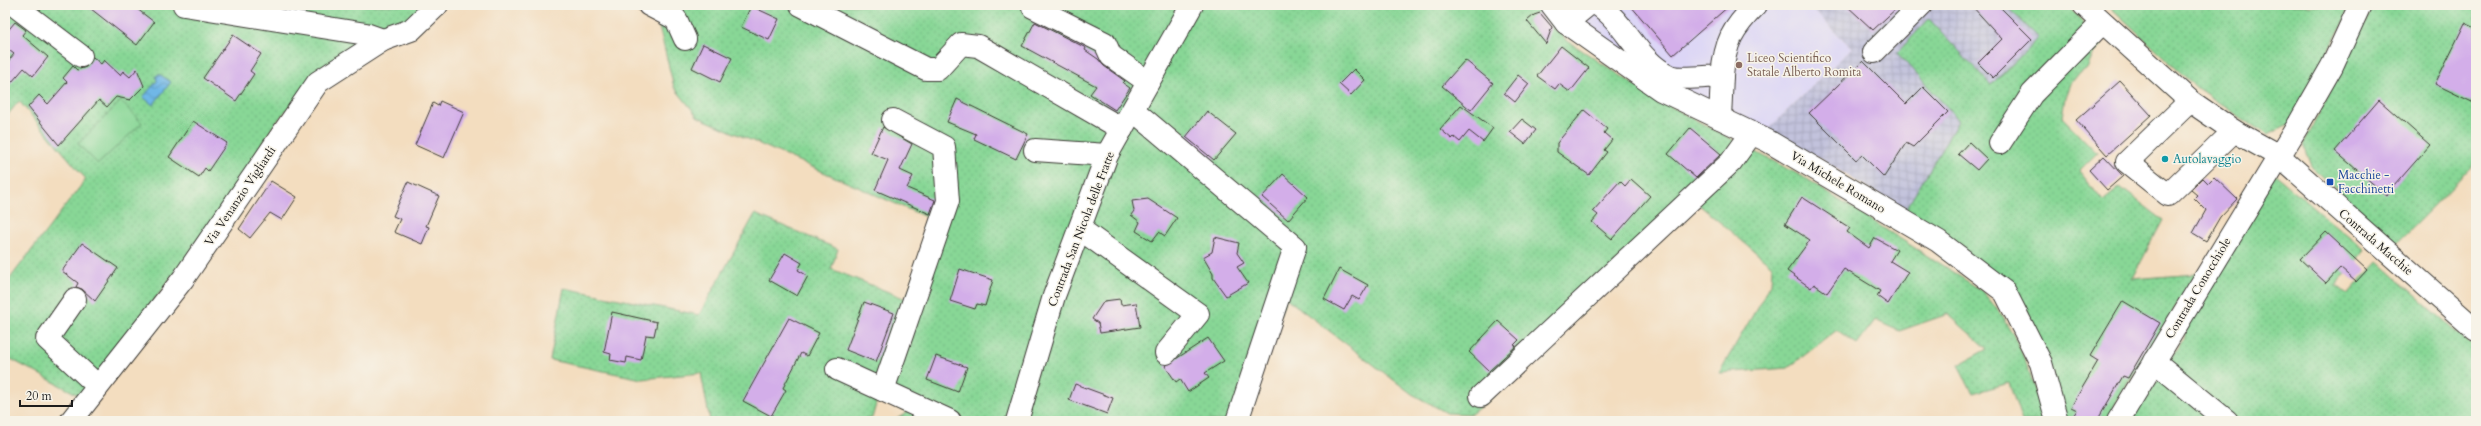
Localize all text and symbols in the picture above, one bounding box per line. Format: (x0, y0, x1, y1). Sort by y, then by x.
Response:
place label: Liceo Scientifico Statale Alberto Romita (1747, 50, 1862, 80)
marker: Liceo Scientifico Statale Alberto Romita (1734, 60, 1744, 70)
street label: Via Venanzio Vigliardi (201, 143, 280, 249)
street label: Via Michele Romano (1788, 147, 1889, 217)
street label: Contrada San Nicola delle Fratte (1044, 149, 1118, 309)
place label: Autolavaggio (2173, 151, 2242, 167)
marker: Autolavaggio (2160, 154, 2170, 164)
place label: Macchie - Facchinetti (2338, 167, 2395, 197)
marker: Macchie - Facchinetti (2325, 177, 2335, 187)
street label: Contrada Macchie (2335, 205, 2417, 279)
street label: Contrada Conocchiole (2161, 234, 2235, 342)
scale bar (20, 382, 72, 408)
text: 20 m (26, 388, 53, 404)

